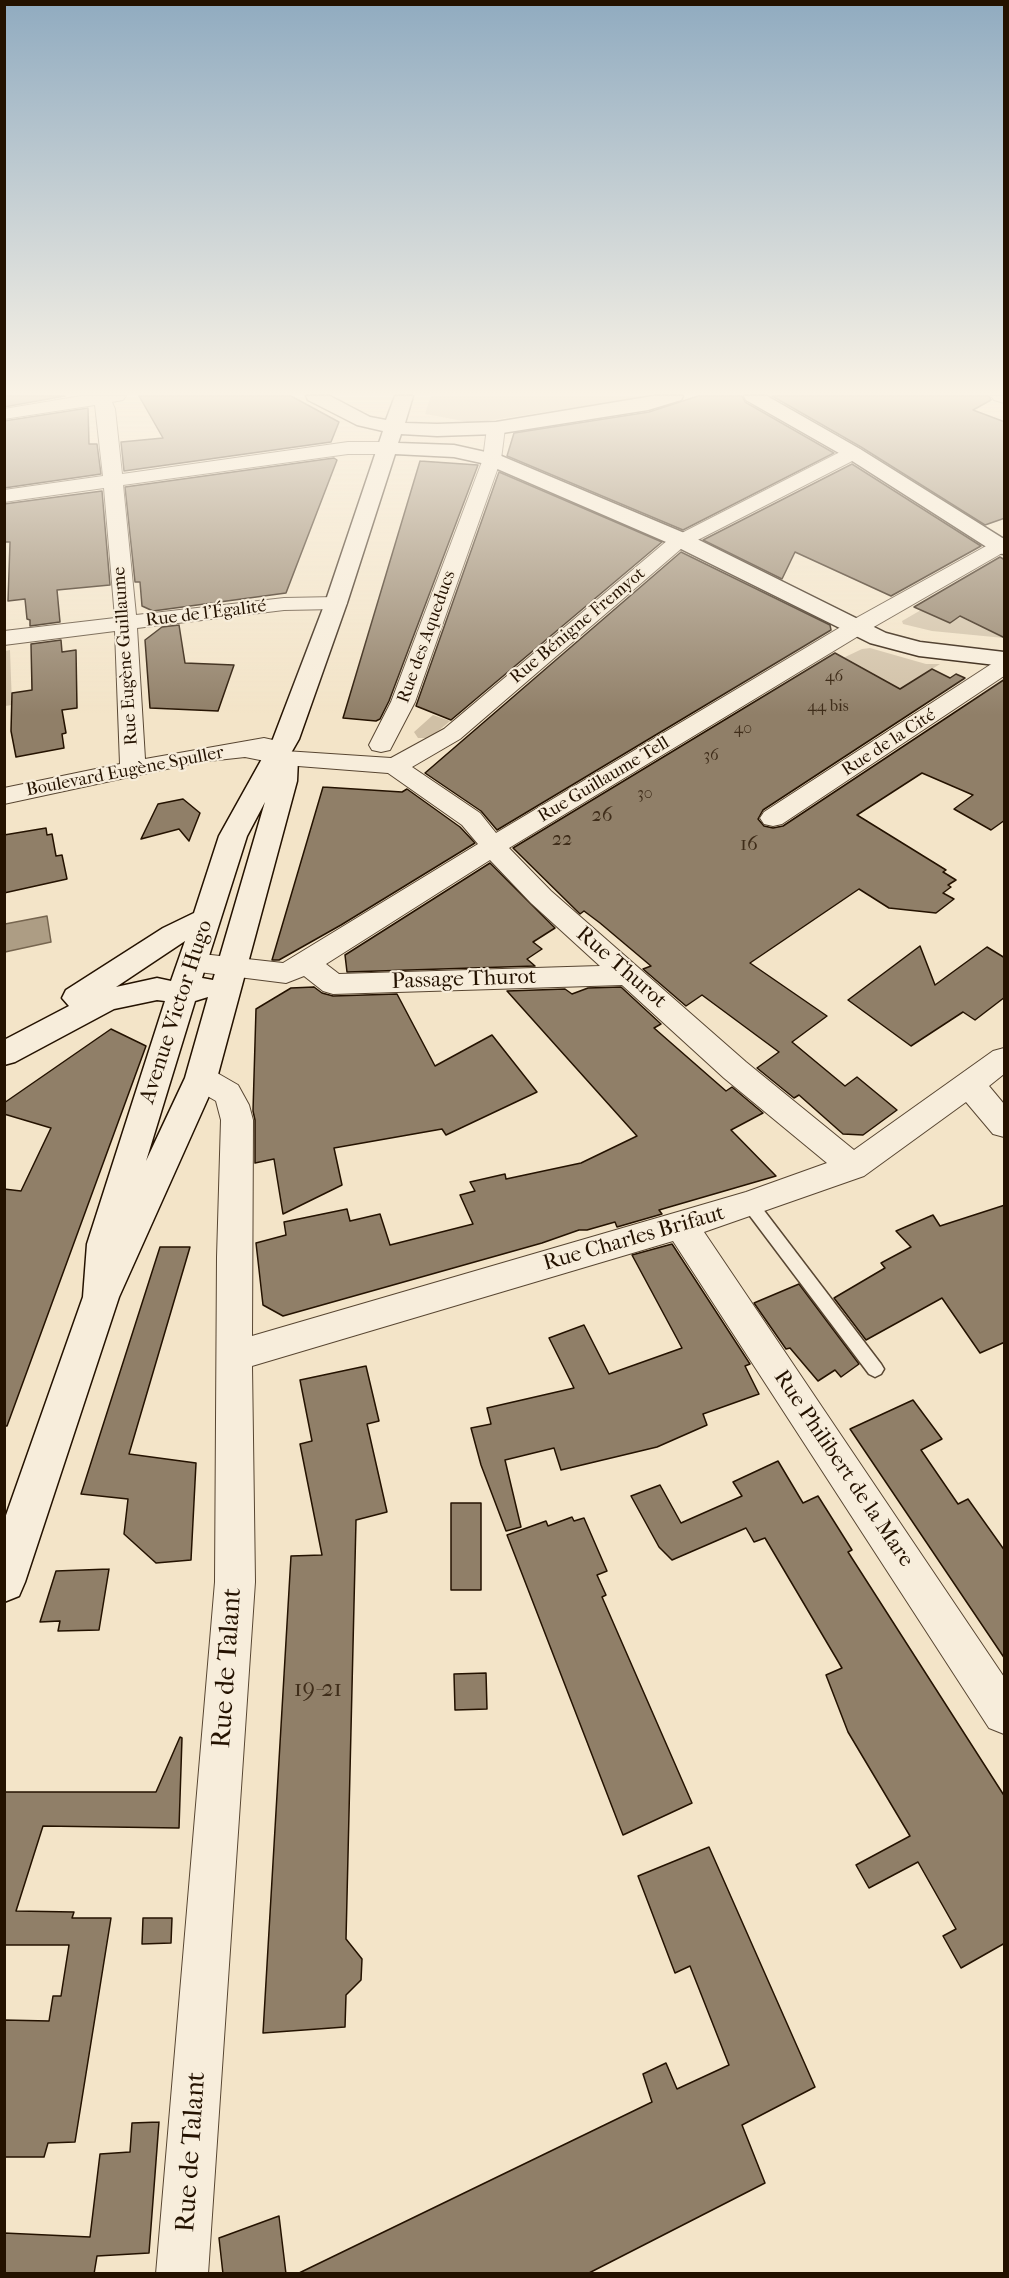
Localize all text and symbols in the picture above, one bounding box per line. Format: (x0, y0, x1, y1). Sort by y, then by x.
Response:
street label: Rue Bénigne Fremyot (506, 563, 650, 689)
street label: Rue Eugène Guillaume (109, 566, 143, 746)
street label: Rue des Aqueducs (393, 568, 461, 706)
street label: Rue de l'Égalité (144, 596, 268, 632)
house number: 46 (825, 667, 843, 687)
house number: 44 bis (807, 697, 849, 717)
street label: Rue de la Cité (838, 705, 940, 781)
house number: 40 (734, 719, 752, 739)
street label: Rue Guillaume Tell (534, 732, 674, 828)
street label: Boulevard Eugène Spuller (24, 742, 226, 802)
house number: 36 (703, 746, 719, 766)
house number: 30 (637, 784, 653, 804)
house number: 26 (591, 804, 613, 828)
house number: 22 (552, 828, 572, 852)
house number: 16 (740, 833, 758, 857)
street label: Avenue Victor Hugo (135, 917, 219, 1107)
street label: Rue Thurot (570, 921, 672, 1015)
street label: Passage Thurot (391, 964, 537, 996)
street label: Rue Charles Brifaut (540, 1200, 728, 1278)
street label: Rue Philibert de la Mare (767, 1366, 919, 1572)
street label: Rue de Talant (206, 1587, 250, 1749)
house number: 19-21 (294, 1676, 342, 1704)
street label: Rue de Talant (170, 2071, 214, 2233)

